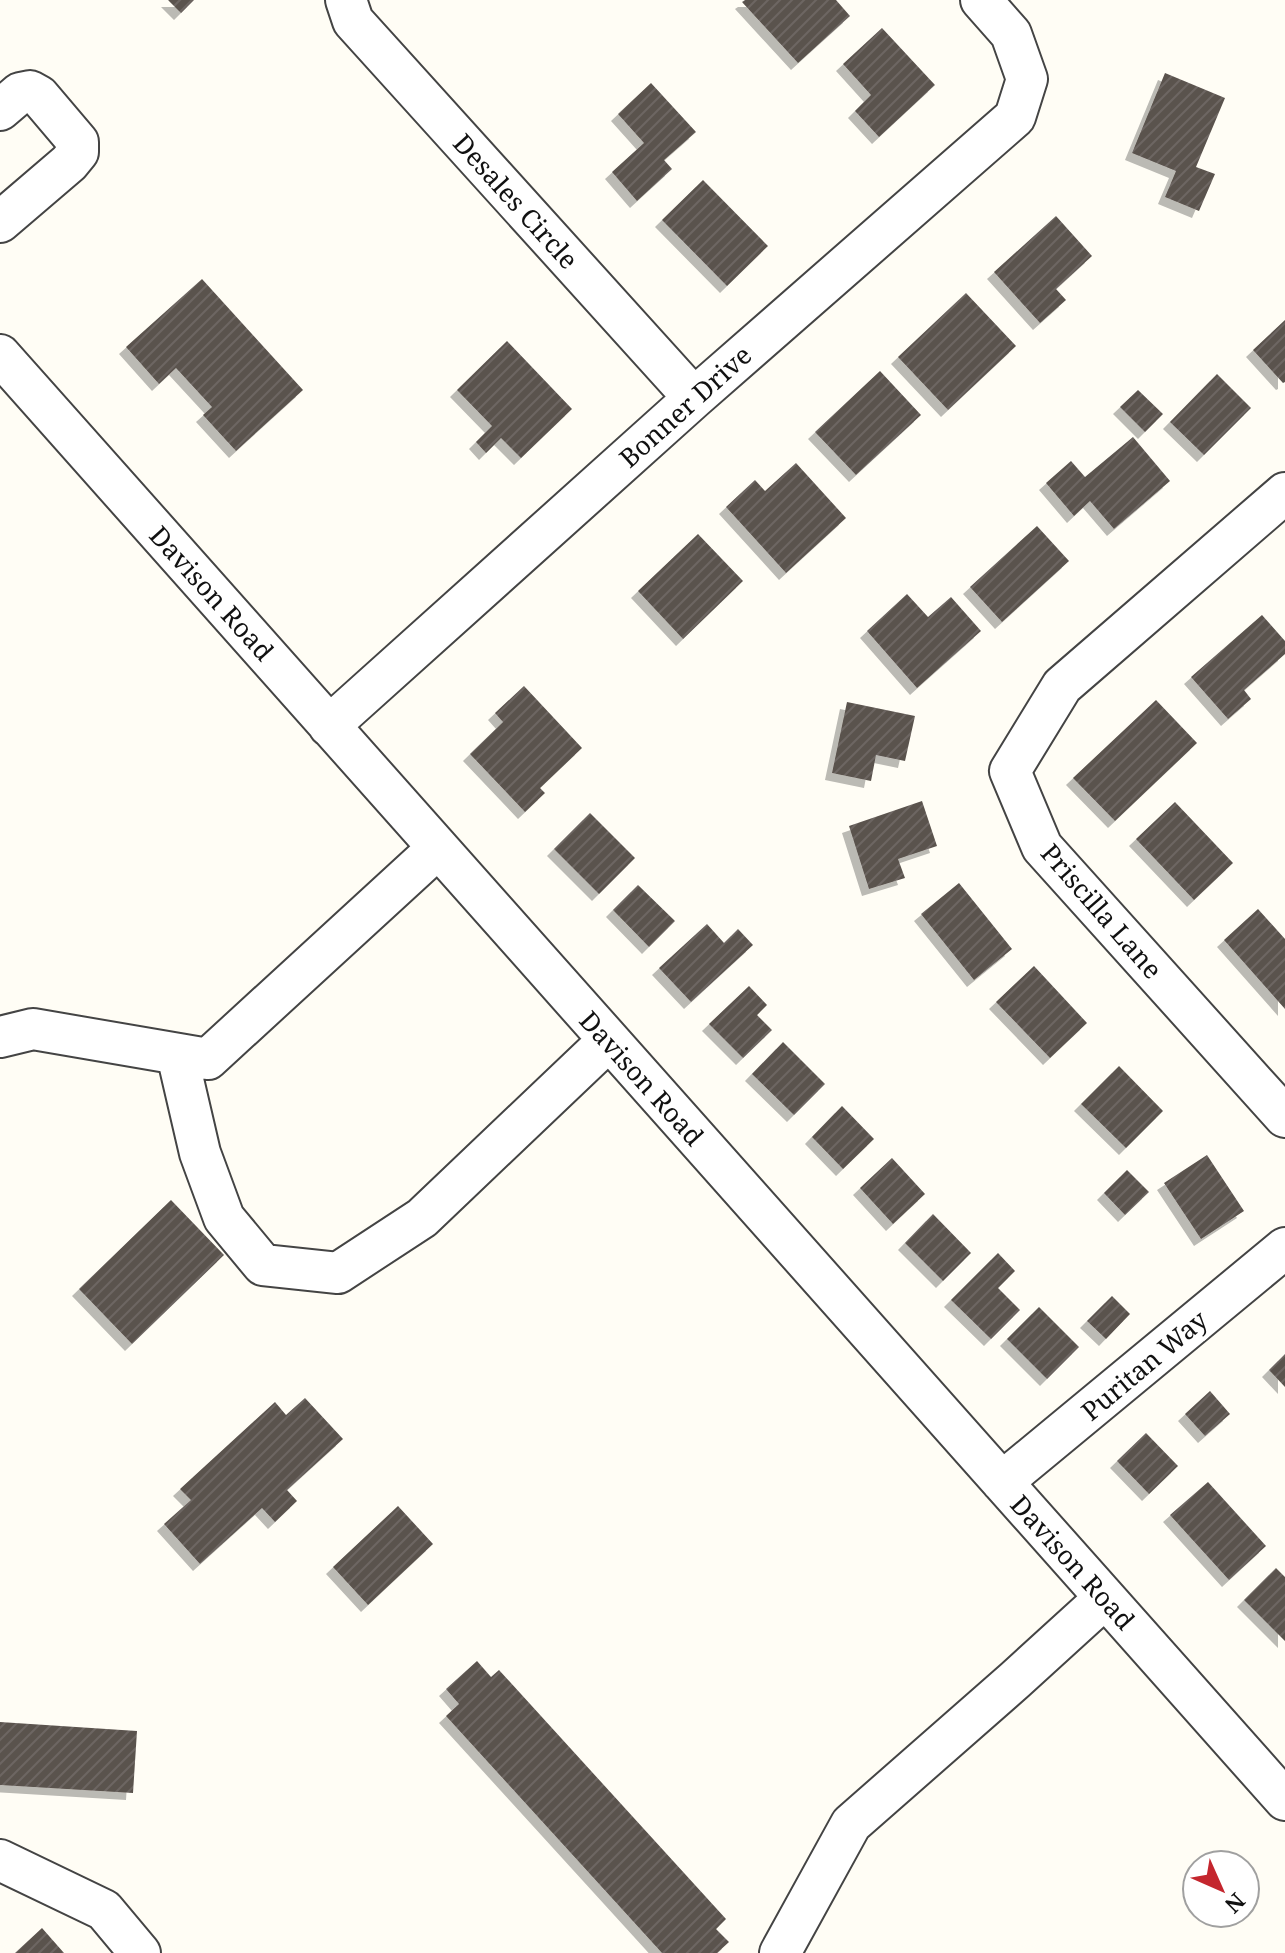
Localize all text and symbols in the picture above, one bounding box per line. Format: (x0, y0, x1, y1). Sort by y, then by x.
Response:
street label: Desales Circle (445, 125, 587, 277)
street label: Bonner Drive (611, 337, 759, 475)
street label: Davison Road (142, 518, 282, 668)
street label: Priscilla Lane (1033, 836, 1171, 986)
street label: Davison Road (572, 1003, 712, 1153)
street label: Puritan Way (1073, 1301, 1215, 1428)
street label: Davison Road (1003, 1487, 1143, 1637)
north arrow (1181, 1849, 1261, 1929)
text: N (1219, 1887, 1253, 1921)

